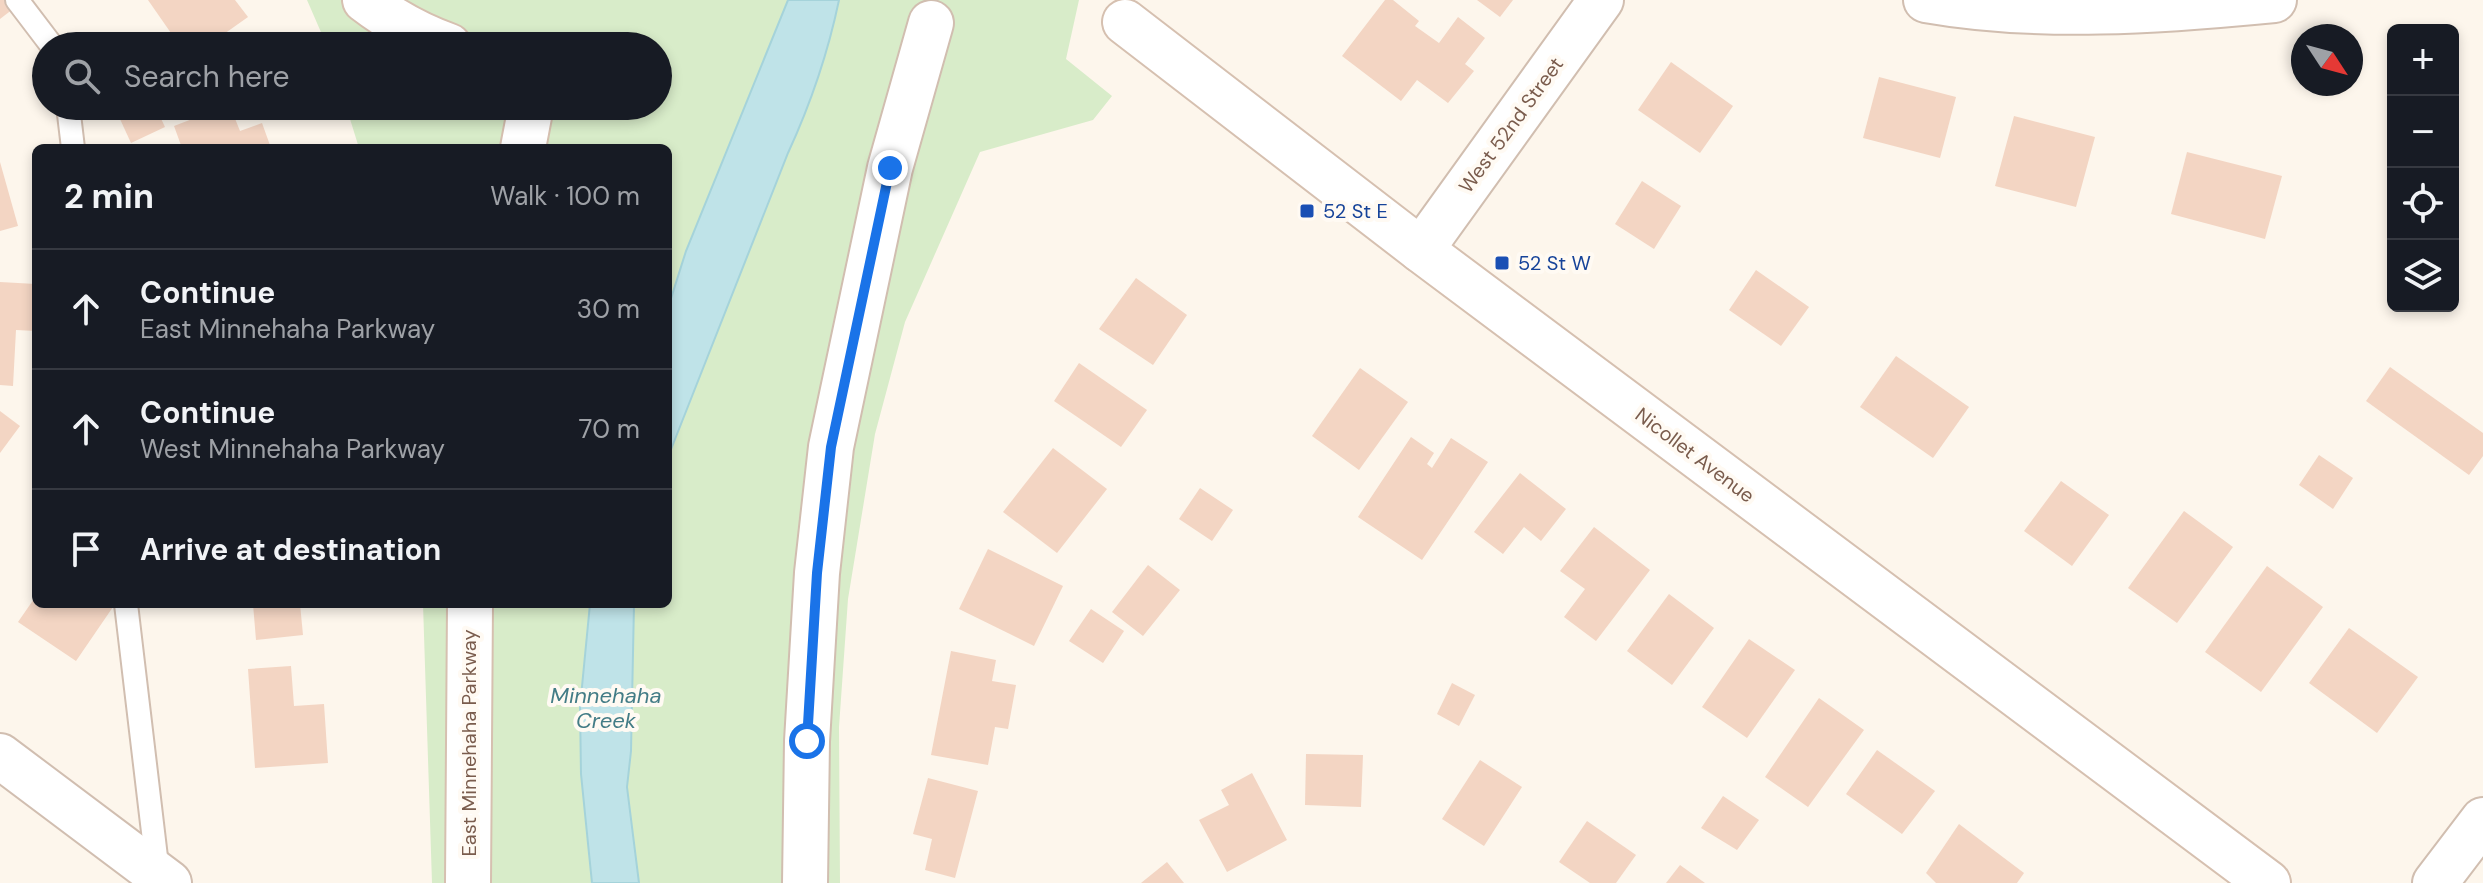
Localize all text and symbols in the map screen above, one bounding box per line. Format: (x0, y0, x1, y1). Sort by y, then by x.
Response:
north arrow (2291, 24, 2363, 96)
map controls (2387, 24, 2459, 312)
button: + (2387, 24, 2459, 96)
search box (32, 32, 672, 120)
street label: West 52nd Street (1453, 52, 1569, 198)
icon: search (60, 54, 104, 98)
text: Search here (124, 57, 290, 96)
button: − (2387, 96, 2459, 168)
route end (872, 150, 908, 186)
button: locate (2387, 168, 2459, 240)
text: 2 min (64, 174, 154, 219)
text: Walk · 100 m (490, 179, 640, 213)
place label: 52 St E (1323, 198, 1388, 224)
marker: 52 St E (1298, 202, 1316, 220)
button: layers (2387, 240, 2459, 312)
place label: 52 St W (1518, 250, 1591, 276)
marker: 52 St W (1493, 254, 1511, 272)
text: Continue (140, 273, 275, 312)
icon: ahead (64, 287, 108, 331)
text: 30 m (577, 292, 640, 326)
text: East Minnehaha Parkway (140, 312, 435, 346)
text: Continue (140, 393, 275, 432)
street label: Nicollet Avenue (1630, 402, 1760, 508)
icon: ahead (64, 407, 108, 451)
text: 70 m (579, 412, 640, 446)
text: West Minnehaha Parkway (140, 432, 445, 466)
icon: arrive (64, 527, 108, 571)
text: Arrive at destination (140, 530, 441, 569)
street label: East Minnehaha Parkway (456, 629, 482, 857)
water label: Minnehaha Creek (550, 681, 662, 735)
route start (789, 723, 825, 759)

